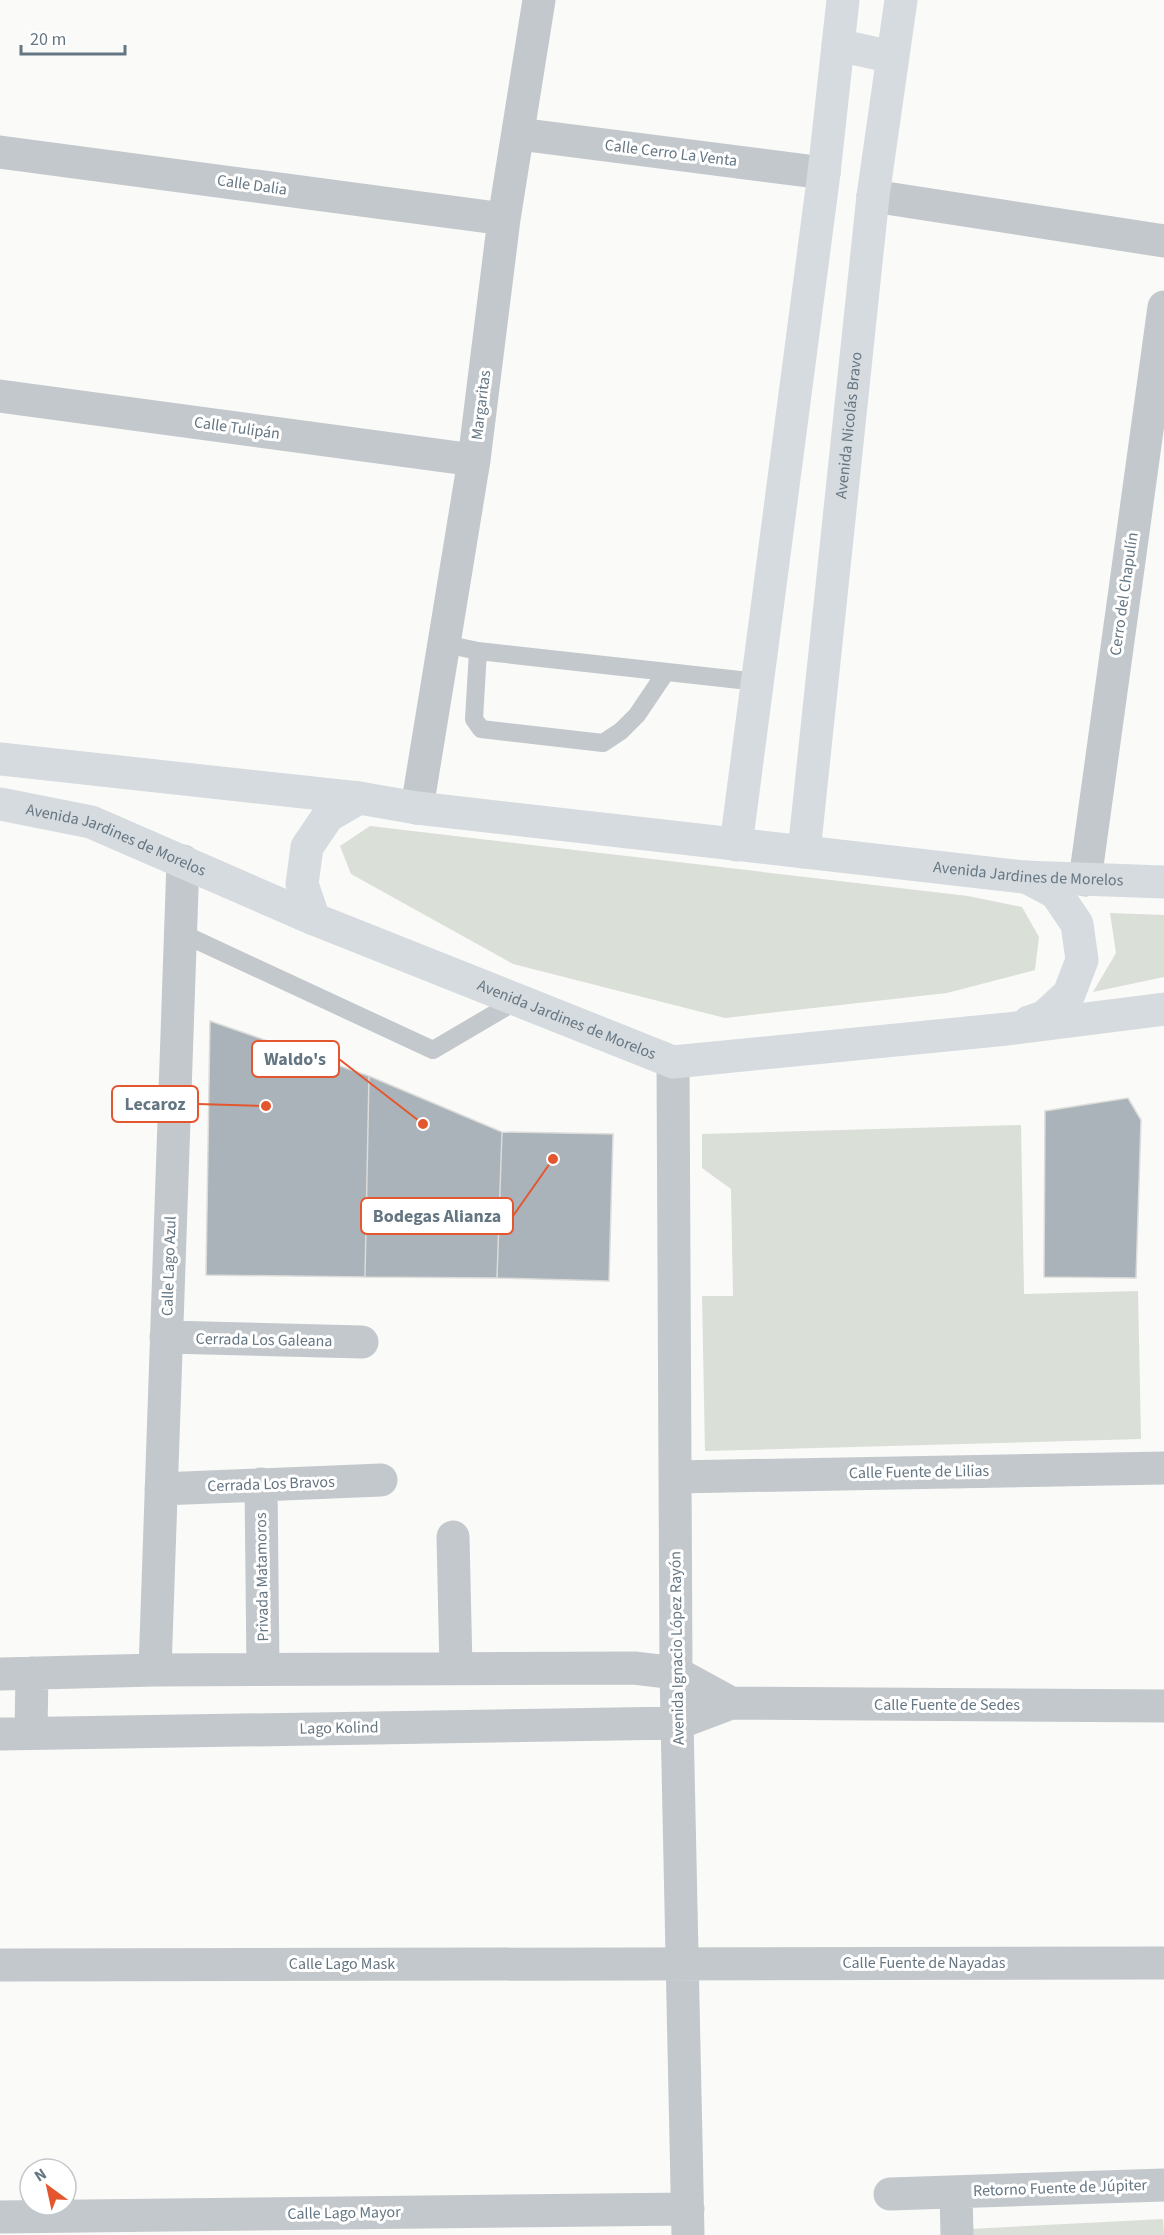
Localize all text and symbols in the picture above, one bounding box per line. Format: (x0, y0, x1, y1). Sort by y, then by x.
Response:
scale bar (21, 18, 124, 56)
text: 20 m (30, 27, 66, 52)
street label: Calle Cerro La Venta (604, 134, 738, 172)
street label: Calle Dalia (216, 169, 288, 201)
street label: Avenida Nicolás Bravo (830, 351, 868, 500)
street label: Margaritas (466, 368, 496, 441)
street label: Calle Tulipán (193, 411, 281, 445)
street label: Cerro del Chapulín (1104, 531, 1144, 657)
street label: Avenida Jardines de Morelos (24, 798, 210, 882)
street label: Avenida Jardines de Morelos (932, 856, 1124, 892)
street label: Avenida Jardines de Morelos (474, 974, 660, 1065)
callout: Waldo's (252, 1041, 339, 1077)
text: Waldo's (264, 1047, 326, 1072)
callout: Lecaroz (112, 1086, 198, 1122)
text: Lecaroz (124, 1092, 186, 1117)
callout: Bodegas Alianza (361, 1198, 513, 1234)
text: Bodegas Alianza (373, 1204, 501, 1229)
street label: Calle Lago Azul (156, 1216, 182, 1316)
street label: Cerrada Los Galeana (195, 1328, 333, 1352)
street label: Calle Fuente de Lilias (849, 1460, 990, 1484)
street label: Cerrada Los Bravos (207, 1471, 335, 1497)
street label: Privada Matamoros (250, 1512, 274, 1642)
street label: Avenida Ignacio López Rayón (664, 1551, 690, 1745)
street label: Calle Fuente de Sedes (874, 1694, 1020, 1716)
street label: Lago Kolind (299, 1716, 379, 1740)
street label: Calle Fuente de Nayadas (842, 1952, 1006, 1974)
street label: Calle Lago Mask (289, 1953, 395, 1975)
north arrow (18, 2157, 78, 2217)
text: N (30, 2163, 51, 2187)
street label: Retorno Fuente de Júpiter (973, 2174, 1148, 2202)
street label: Calle Lago Mayor (287, 2201, 401, 2225)

